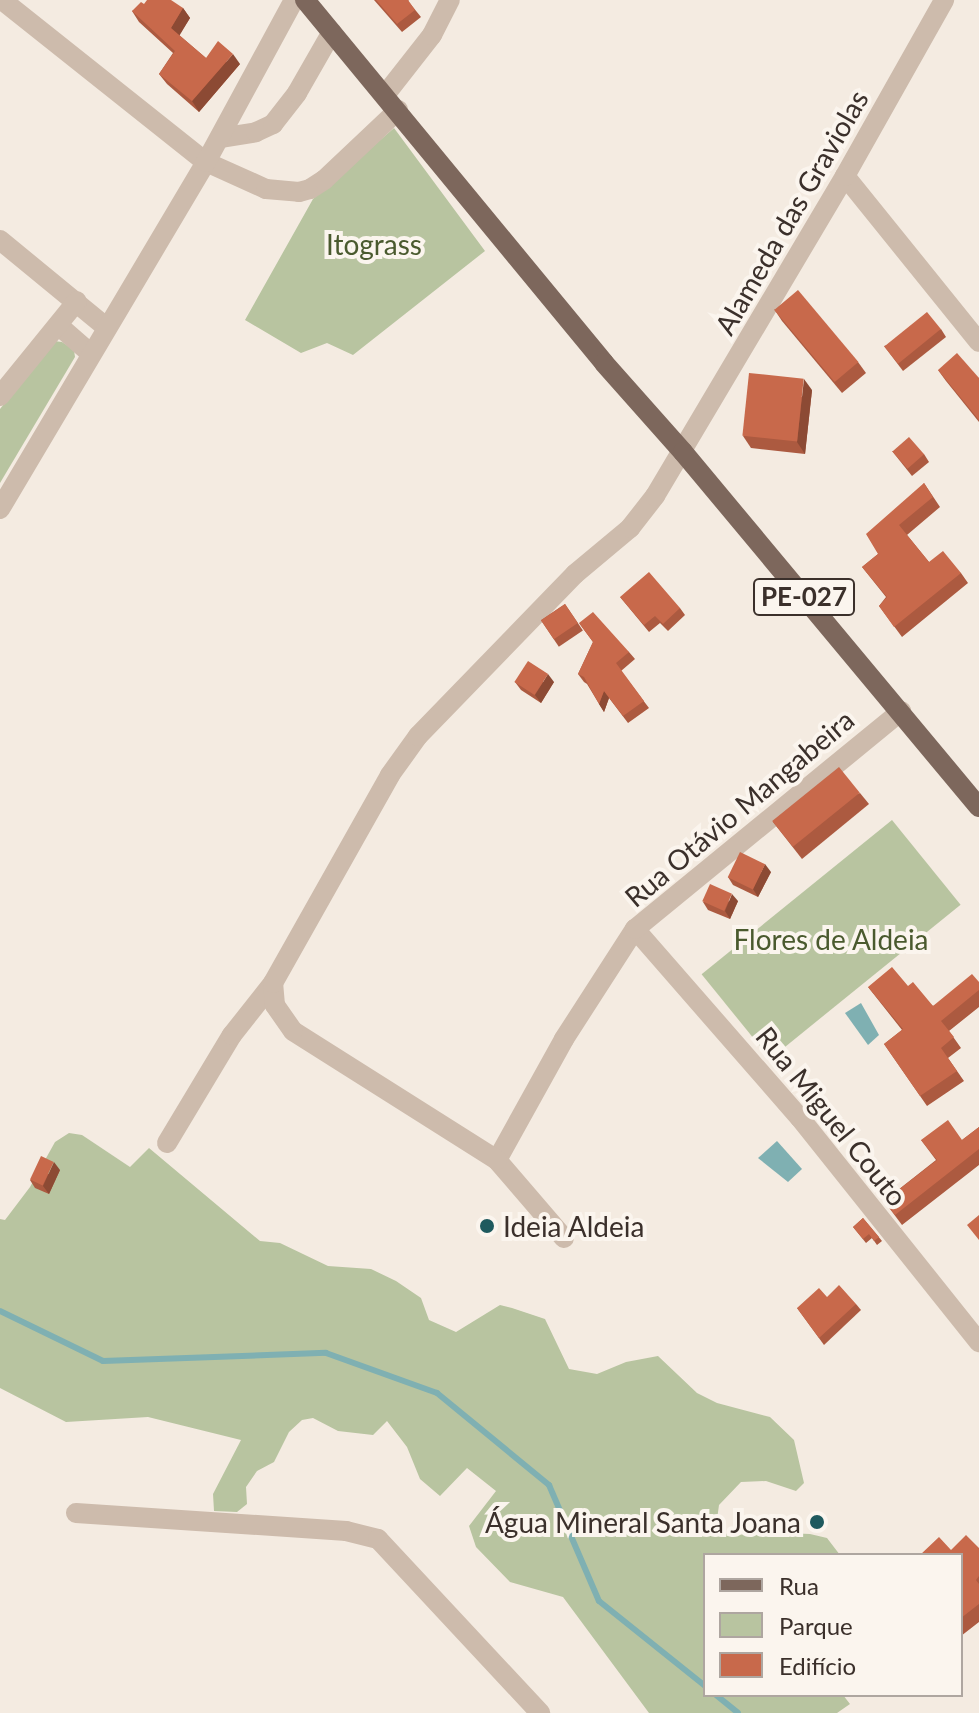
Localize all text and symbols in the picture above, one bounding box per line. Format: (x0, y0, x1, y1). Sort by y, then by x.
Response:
street label: Alameda das Graviolas (707, 84, 875, 340)
park label: Itograss (326, 227, 422, 261)
road number: PE-027 (752, 575, 856, 619)
street label: Rua Otávio Mangabeira (618, 702, 860, 914)
park label: Flores de Aldeia (733, 922, 929, 956)
street label: Rua Miguel Couto (750, 1020, 914, 1212)
place label: Ideia Aldeia (503, 1209, 645, 1243)
marker: Ideia Aldeia (478, 1217, 496, 1235)
place label: Água Mineral Santa Joana (484, 1505, 801, 1539)
marker: Água Mineral Santa Joana (808, 1513, 826, 1531)
legend (703, 1553, 963, 1697)
text: Rua (779, 1571, 819, 1600)
text: Parque (779, 1611, 853, 1640)
text: Edifício (779, 1651, 856, 1680)

